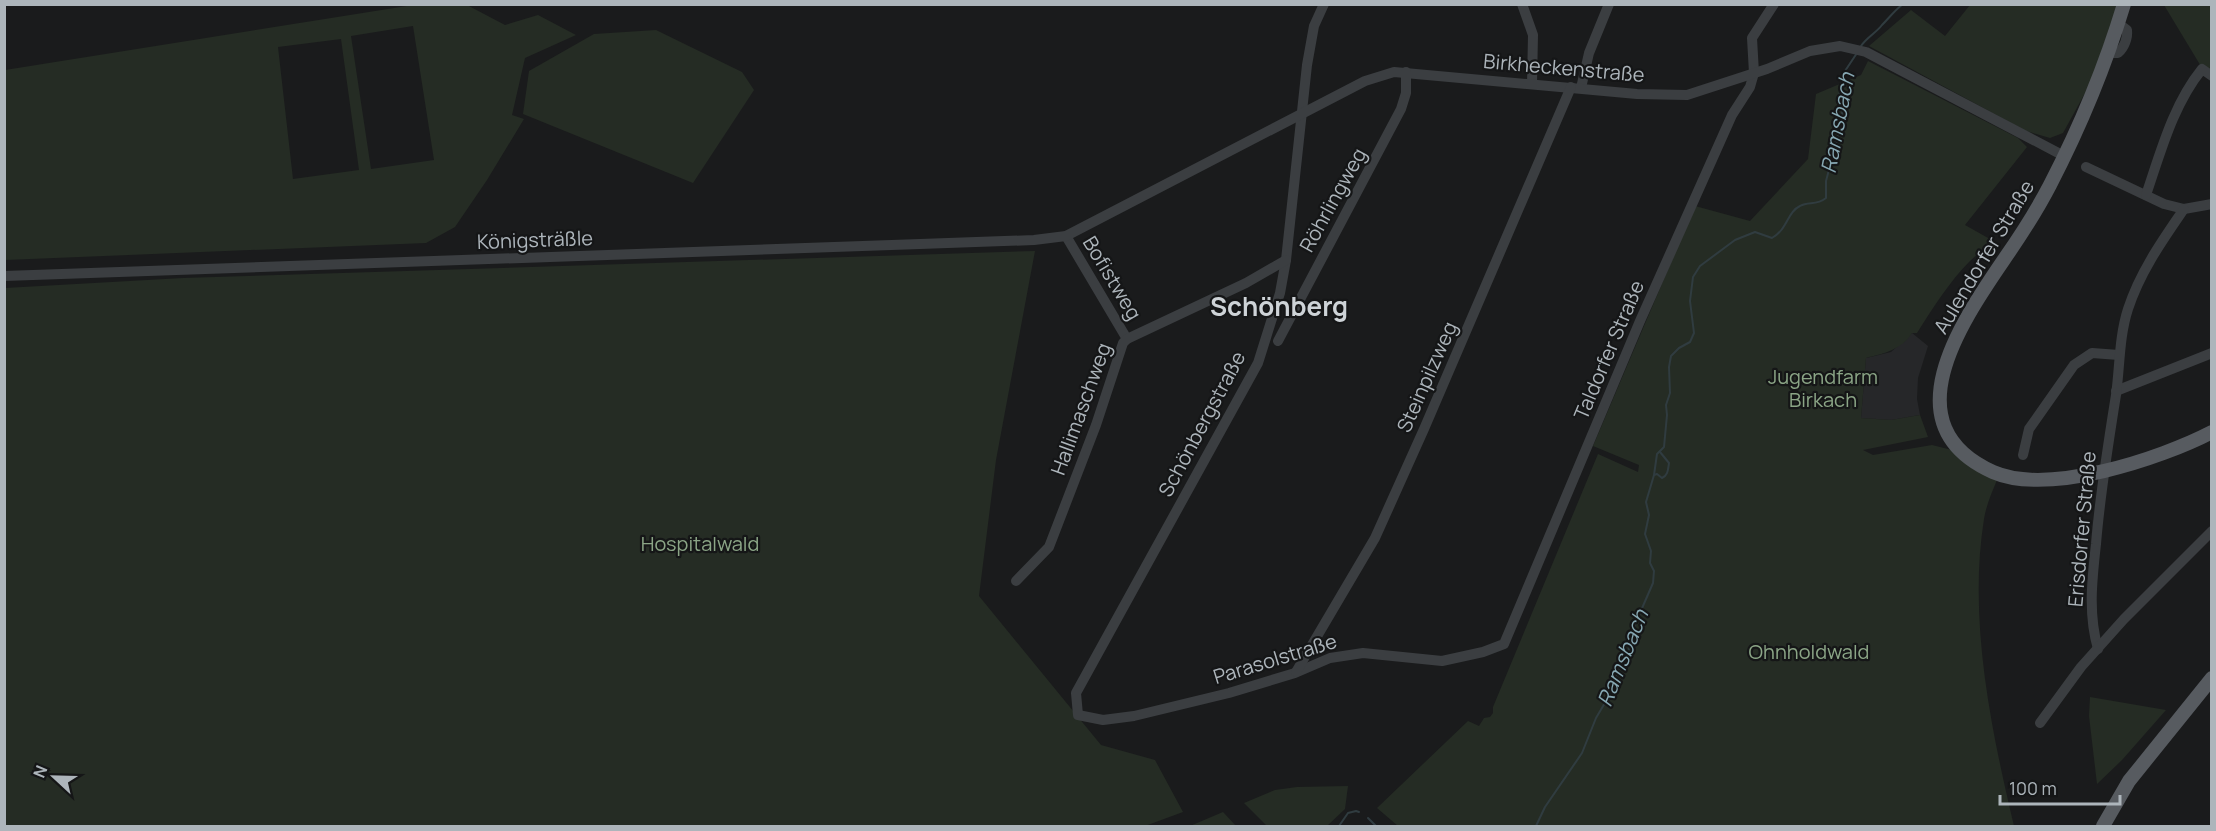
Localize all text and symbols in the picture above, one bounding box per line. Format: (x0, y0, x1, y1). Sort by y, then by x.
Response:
street label: Birkheckenstraße (1482, 47, 1646, 88)
water label: Ramsbach (1814, 69, 1861, 176)
street label: Röhrlingweg (1293, 143, 1372, 257)
street label: Aulendorfer Straße (1927, 175, 2040, 339)
street label: Königsträßle (477, 224, 593, 255)
street label: Bofistweg (1077, 231, 1148, 325)
street label: Taldorfer Straße (1567, 276, 1650, 424)
district label: Schönberg (1210, 288, 1348, 324)
street label: Steinpilzweg (1390, 317, 1463, 436)
street label: Hallimaschweg (1044, 339, 1117, 479)
street label: Schönbergstraße (1152, 346, 1251, 501)
park label: Jugendfarm Birkach (1768, 363, 1878, 413)
street label: Erisdorfer Straße (2061, 450, 2102, 608)
park label: Hospitalwald (641, 530, 759, 557)
water label: Ramsbach (1590, 604, 1655, 710)
street label: Parasolstraße (1210, 627, 1340, 690)
park label: Ohnholdwald (1749, 638, 1869, 665)
north arrow (24, 747, 84, 807)
text: N (28, 762, 52, 781)
scale bar (2000, 768, 2120, 806)
text: 100 m (2009, 776, 2057, 800)

